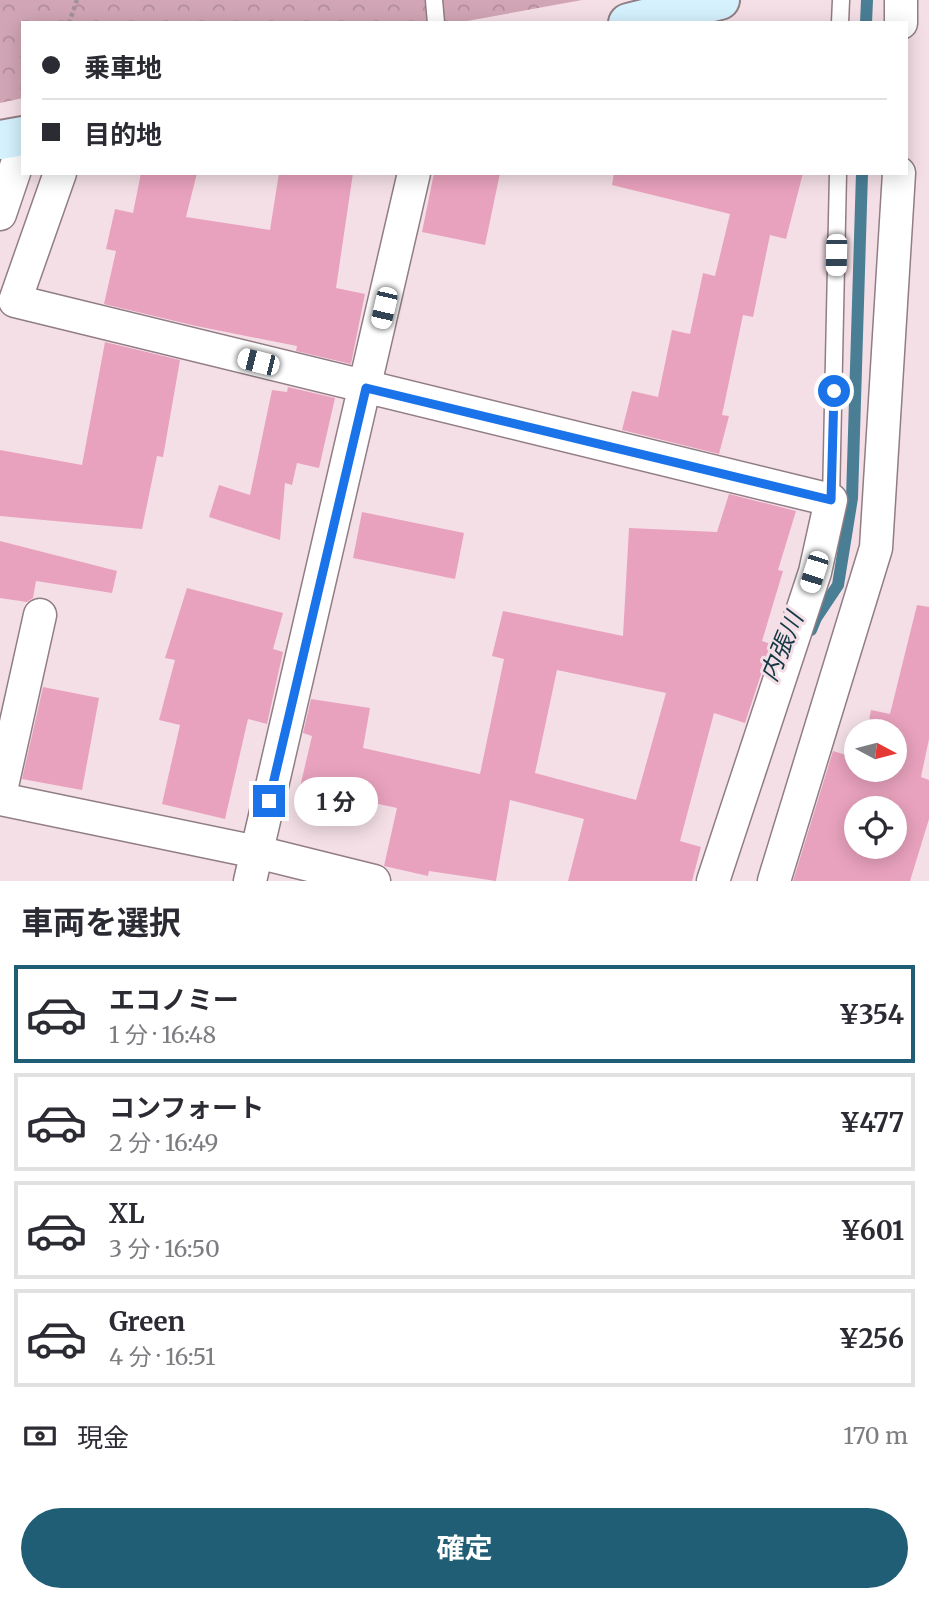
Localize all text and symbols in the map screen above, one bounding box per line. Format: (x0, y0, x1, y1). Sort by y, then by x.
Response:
text: 乗車地 (84, 51, 162, 84)
text: 目的地 (84, 118, 162, 151)
car (826, 234, 847, 276)
car (370, 285, 399, 331)
car (236, 347, 281, 377)
route start (818, 375, 850, 407)
car (798, 549, 831, 595)
water label: 内張川 (753, 605, 811, 686)
north arrow (844, 719, 906, 782)
map controls (844, 719, 907, 859)
callout: 1 分 (294, 776, 378, 826)
route end (253, 785, 285, 817)
text: 1 分 (316, 787, 356, 816)
button: locate (844, 796, 907, 859)
text: 車両を選択 (21, 903, 181, 943)
icon: car (25, 983, 88, 1046)
text: エコノミー (109, 983, 239, 1016)
text: ¥354 (839, 998, 904, 1031)
text: 1 分 · 16:48 (109, 1020, 216, 1049)
icon: car (25, 1091, 88, 1154)
text: コンフォート (109, 1091, 264, 1124)
text: ¥477 (840, 1106, 904, 1139)
text: 2 分 · 16:49 (109, 1128, 218, 1157)
text: XL (109, 1197, 145, 1230)
icon: car (25, 1199, 88, 1262)
text: ¥601 (840, 1214, 904, 1247)
text: 3 分 · 16:50 (109, 1234, 220, 1263)
text: Green (109, 1305, 185, 1338)
icon: car (25, 1307, 88, 1370)
text: ¥256 (839, 1322, 904, 1355)
text: 4 分 · 16:51 (109, 1342, 216, 1371)
icon: cash (21, 1417, 59, 1455)
text: 現金 (77, 1421, 129, 1454)
text: 170 m (843, 1421, 908, 1450)
button: 確定 (21, 1508, 908, 1588)

